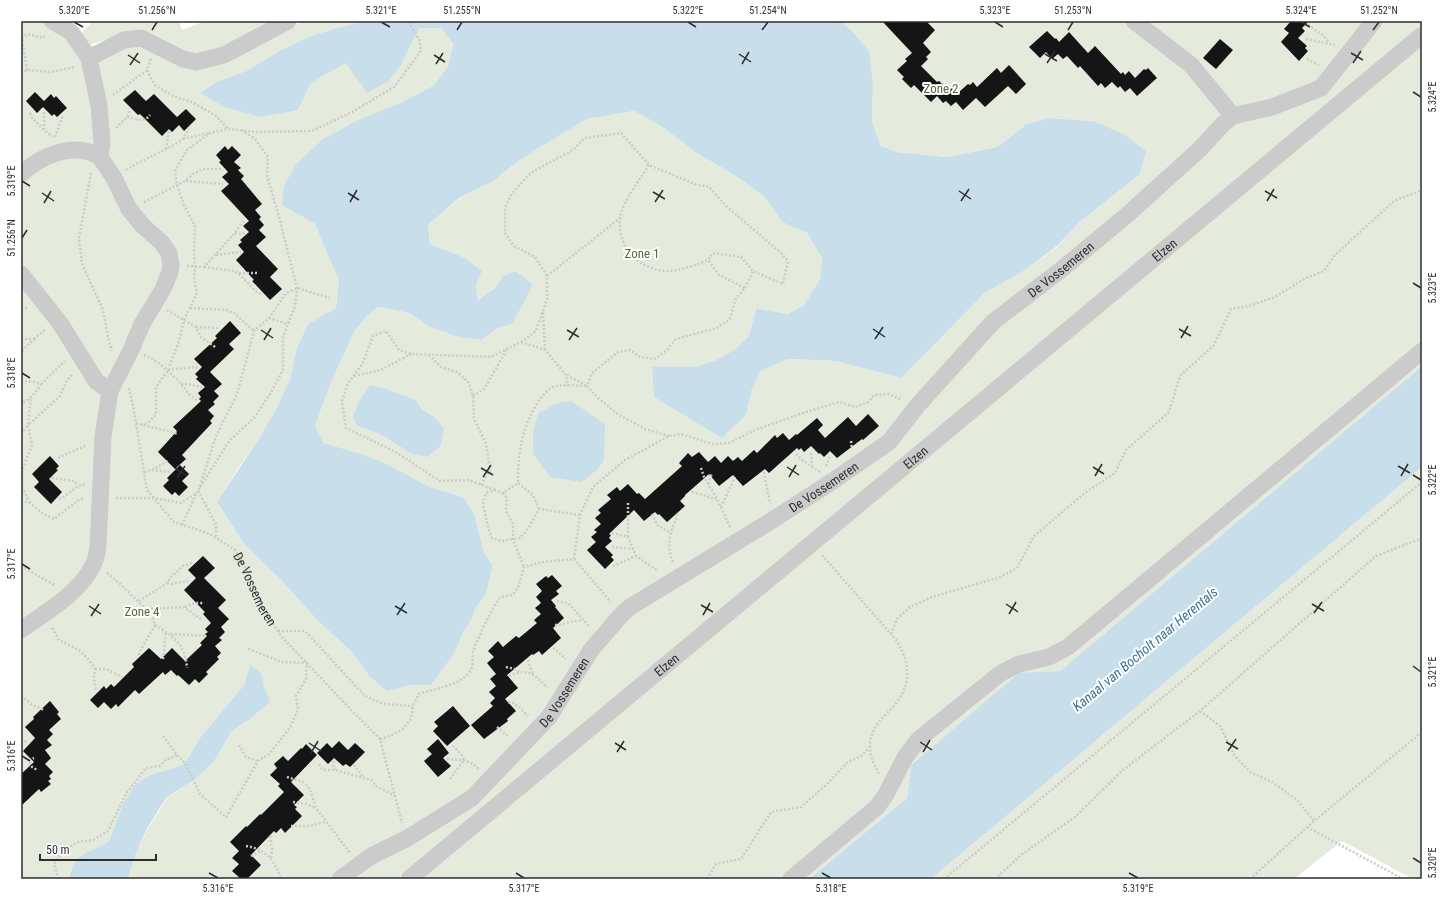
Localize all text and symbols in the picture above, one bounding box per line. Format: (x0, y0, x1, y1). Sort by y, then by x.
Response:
text: 5.320°E (58, 5, 90, 16)
text: 51.256°N (138, 5, 176, 16)
text: 5.321°E (365, 5, 397, 16)
text: 51.255°N (443, 5, 481, 16)
text: 5.322°E (672, 5, 704, 16)
text: 51.254°N (749, 5, 787, 16)
text: 5.323°E (979, 5, 1011, 16)
text: 51.253°N (1054, 5, 1092, 16)
text: 5.324°E (1285, 5, 1317, 16)
text: 51.252°N (1360, 5, 1398, 16)
park label: Zone 2 (924, 81, 958, 96)
text: 5.324°E (1427, 81, 1438, 113)
text: 5.319°E (6, 165, 17, 197)
text: 51.256°N (6, 219, 17, 257)
street label: Elzen (1149, 235, 1180, 264)
street label: De Vossemeren (1025, 238, 1097, 300)
park label: Zone 1 (625, 246, 659, 261)
text: 5.323°E (1427, 272, 1438, 304)
text: 5.318°E (6, 357, 17, 389)
street label: Elzen (900, 443, 931, 472)
street label: De Vossemeren (786, 458, 861, 515)
text: 5.322°E (1427, 464, 1438, 496)
text: 5.317°E (6, 548, 17, 580)
street label: De Vossemeren (230, 550, 280, 628)
water label: Kanaal van Bocholt naar Herentals (1069, 584, 1221, 714)
park label: Zone 4 (125, 604, 160, 619)
street label: Elzen (651, 650, 682, 679)
street label: De Vossemeren (536, 654, 592, 730)
text: 5.321°E (1427, 656, 1438, 688)
text: 5.316°E (6, 740, 17, 772)
scale bar (40, 836, 156, 862)
text: 50 m (46, 843, 70, 857)
text: 5.320°E (1427, 847, 1438, 879)
text: 5.316°E (202, 883, 234, 894)
text: 5.317°E (508, 883, 540, 894)
text: 5.318°E (815, 883, 847, 894)
text: 5.319°E (1122, 883, 1154, 894)

